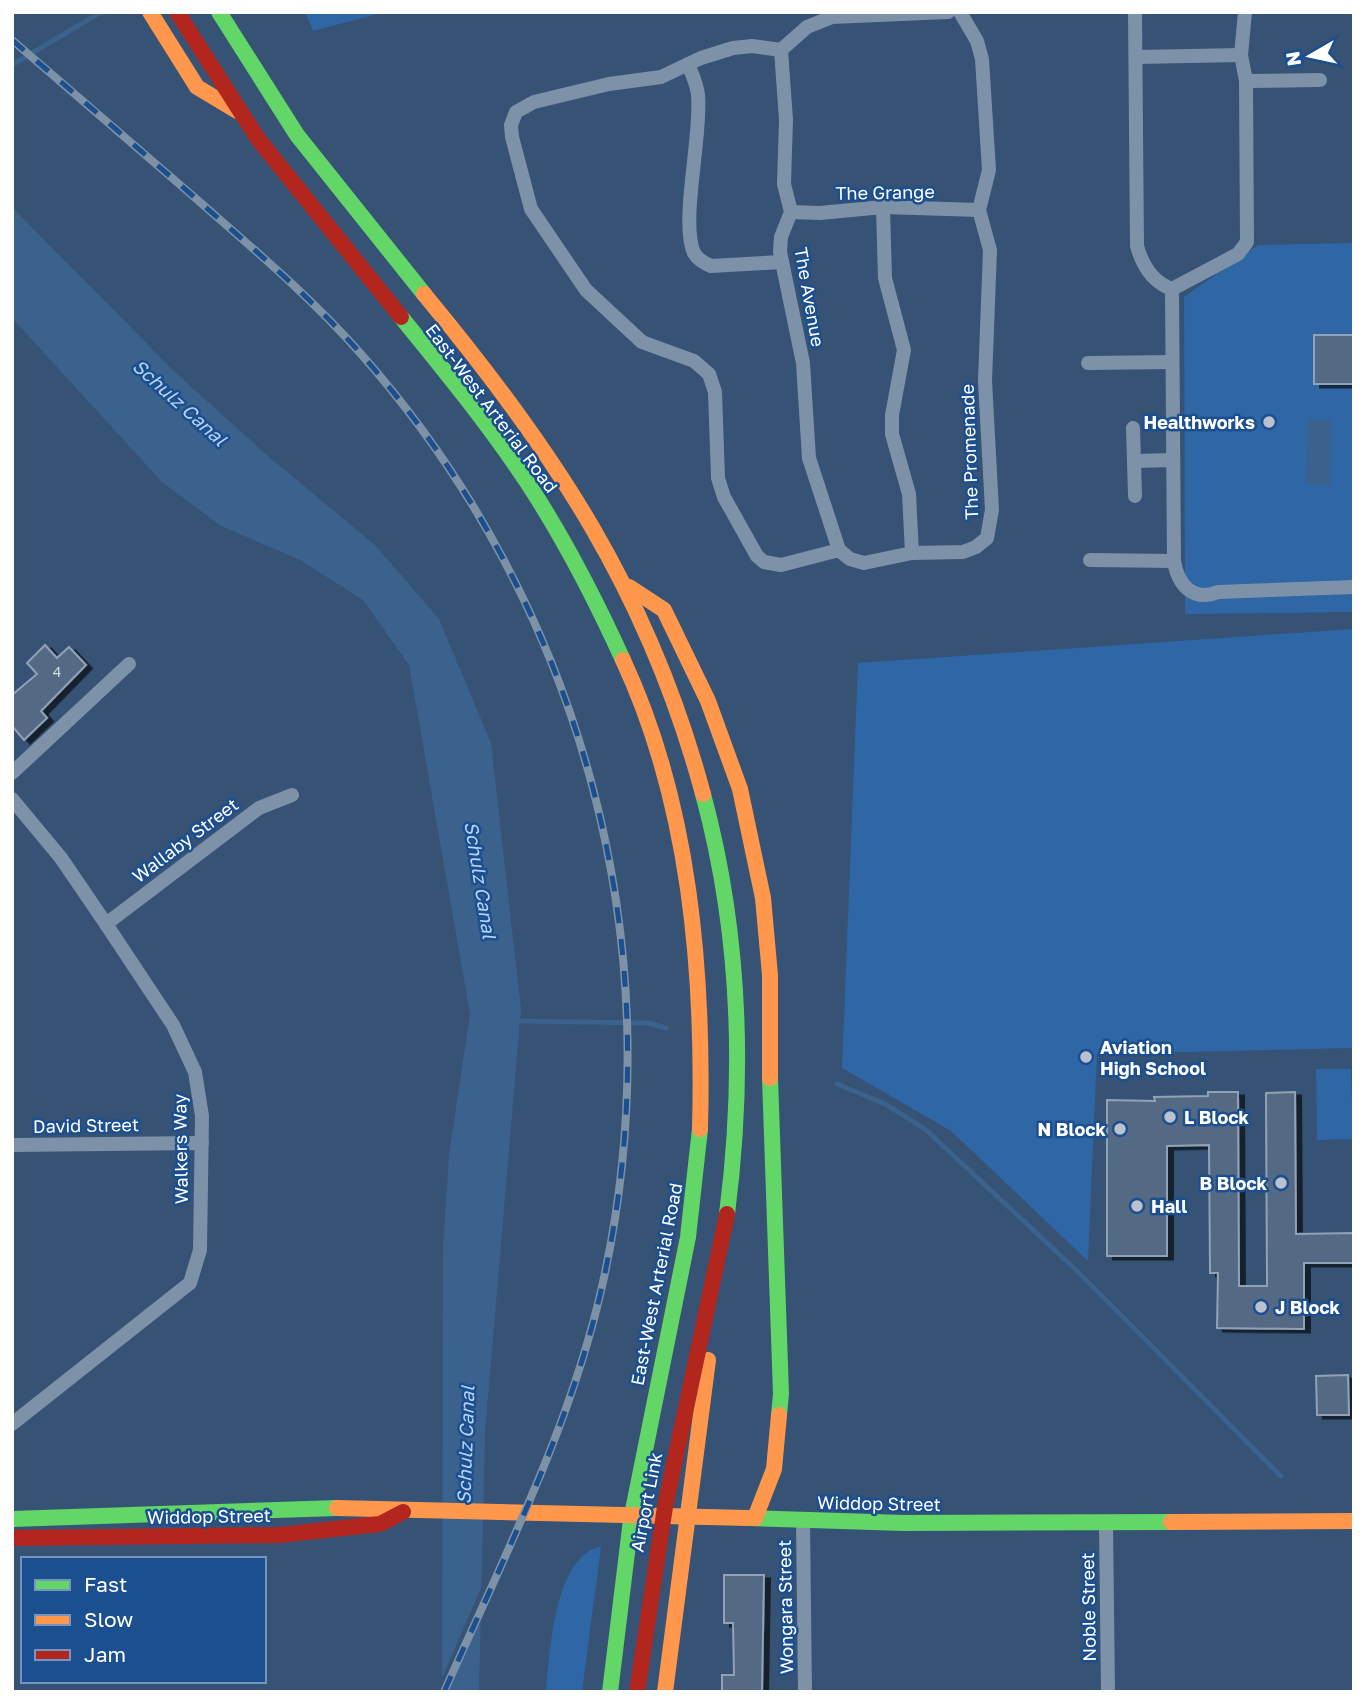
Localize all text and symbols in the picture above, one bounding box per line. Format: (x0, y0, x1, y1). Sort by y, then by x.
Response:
north arrow (1275, 21, 1345, 91)
text: N (1280, 50, 1305, 68)
street label: The Grange (835, 180, 935, 204)
street label: The Avenue (790, 245, 830, 349)
street label: East-West Arterial Road (421, 319, 563, 497)
water label: Schulz Canal (128, 354, 232, 451)
street label: The Promenade (956, 384, 982, 520)
place label: Healthworks (1144, 411, 1255, 433)
marker: Healthworks (1261, 414, 1277, 430)
house number: 4 (53, 663, 61, 680)
street label: Wallaby Street (128, 793, 242, 887)
water label: Schulz Canal (460, 820, 502, 941)
place label: Aviation High School (1100, 1036, 1206, 1079)
marker: Aviation High School (1078, 1049, 1094, 1065)
street label: Walkers Way (168, 1094, 192, 1204)
place label: L Block (1184, 1106, 1250, 1128)
marker: L Block (1162, 1109, 1178, 1125)
street label: David Street (33, 1113, 139, 1137)
place label: N Block (1038, 1118, 1107, 1140)
marker: N Block (1112, 1121, 1128, 1137)
place label: B Block (1200, 1172, 1268, 1194)
marker: B Block (1273, 1175, 1289, 1191)
street label: East-West Arterial Road (626, 1181, 686, 1387)
place label: Hall (1151, 1195, 1187, 1217)
marker: Hall (1129, 1198, 1145, 1214)
place label: J Block (1275, 1296, 1341, 1318)
marker: J Block (1253, 1299, 1269, 1315)
water label: Schulz Canal (451, 1384, 479, 1505)
street label: Airport Link (626, 1450, 666, 1554)
street label: Widdop Street (817, 1491, 941, 1515)
street label: Widdop Street (147, 1504, 271, 1528)
street label: Wongara Street (773, 1540, 797, 1674)
street label: Noble Street (1076, 1552, 1100, 1662)
legend (21, 1557, 266, 1683)
text: Fast (84, 1571, 127, 1597)
text: Slow (84, 1606, 133, 1632)
text: Jam (84, 1641, 126, 1667)

